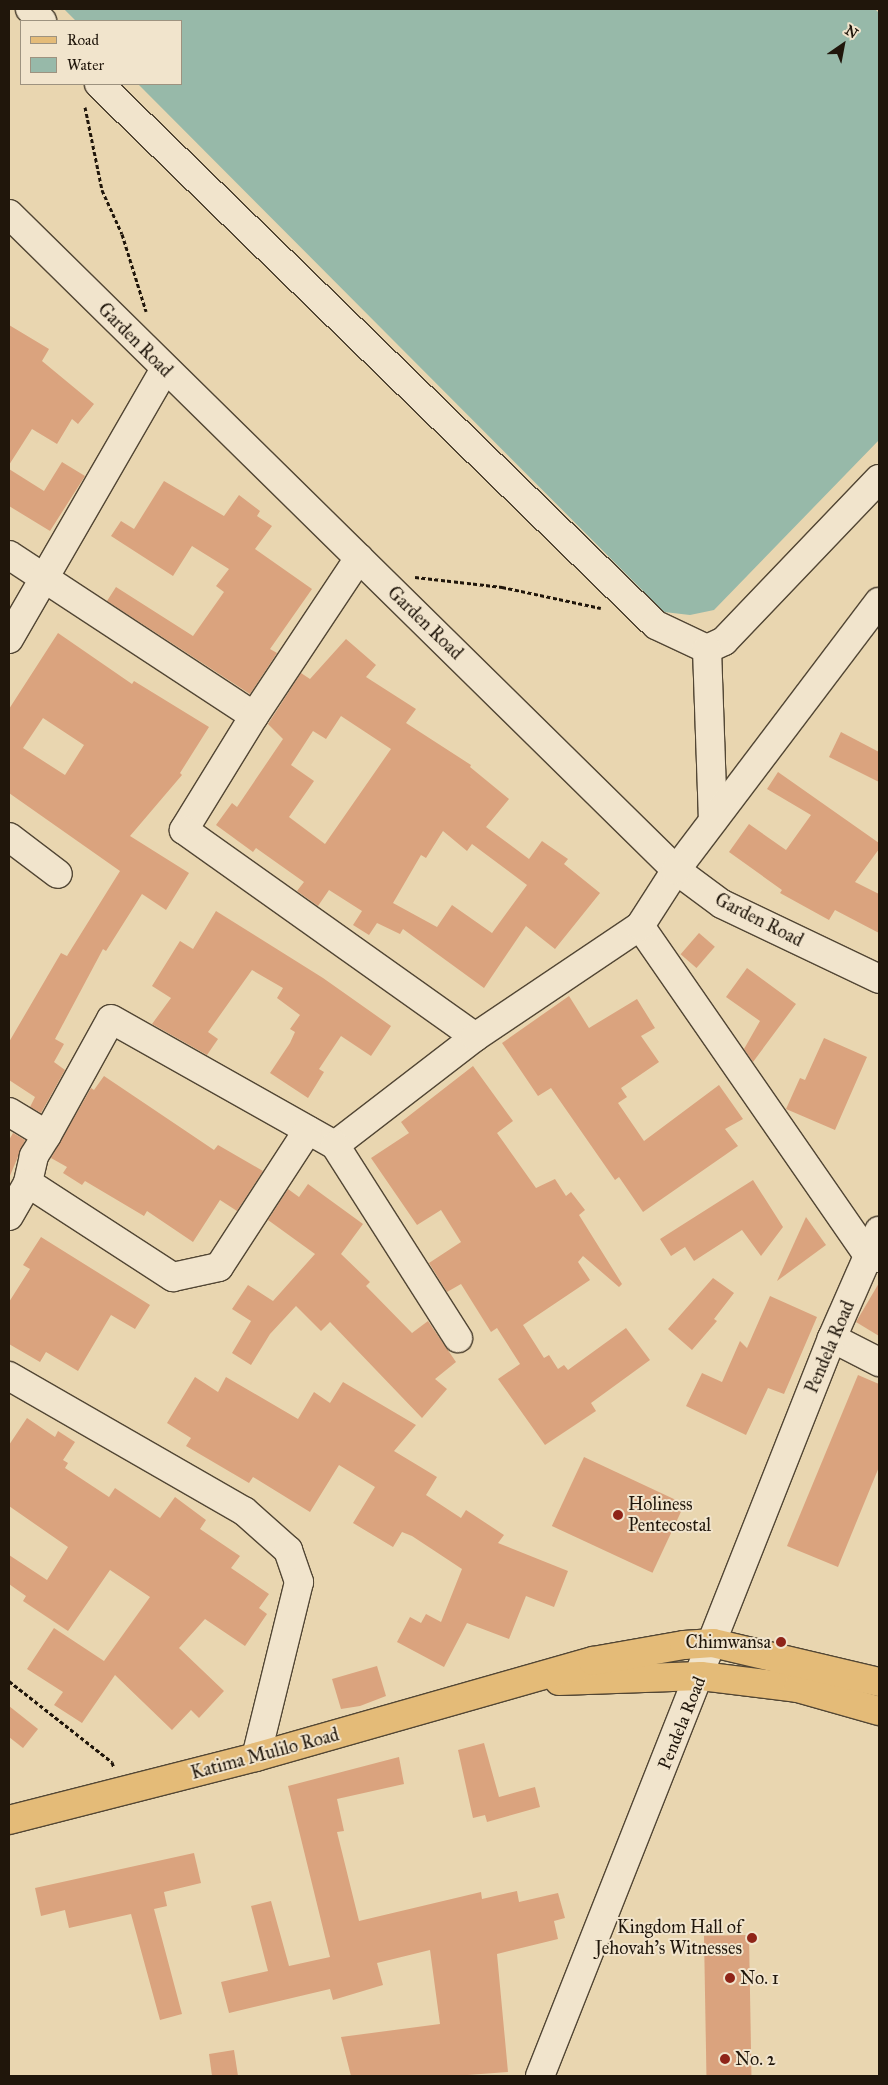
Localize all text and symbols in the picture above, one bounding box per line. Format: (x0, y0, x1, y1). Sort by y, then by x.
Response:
legend (20, 20, 182, 85)
north arrow (818, 20, 868, 70)
text: N (842, 22, 861, 42)
text: Road (67, 31, 99, 49)
text: Water (67, 56, 104, 74)
street label: Garden Road (93, 298, 177, 382)
street label: Garden Road (383, 582, 467, 664)
street label: Garden Road (711, 889, 807, 951)
street label: Pendela Road (801, 1298, 859, 1396)
place label: Holiness Pentecostal (628, 1494, 711, 1536)
marker: Holiness Pentecostal (612, 1509, 624, 1521)
place label: Chimwansa (686, 1631, 771, 1653)
marker: Chimwansa (775, 1636, 787, 1648)
street label: Pendela Road (654, 1673, 710, 1773)
street label: Katima Mulilo Road (189, 1724, 341, 1784)
place label: Kingdom Hall of Jehovah's Witnesses (595, 1917, 742, 1960)
marker: Kingdom Hall of Jehovah's Witnesses (746, 1932, 758, 1944)
place label: No. 1 (740, 1967, 779, 1989)
marker: No. 1 (724, 1972, 736, 1984)
place label: No. 2 (735, 2048, 776, 2070)
marker: No. 2 (719, 2053, 731, 2065)

